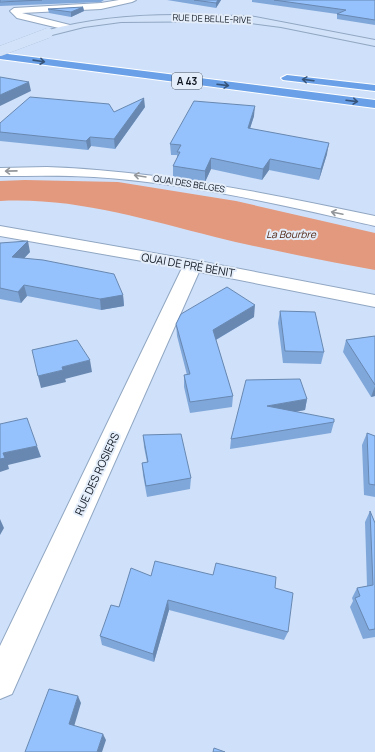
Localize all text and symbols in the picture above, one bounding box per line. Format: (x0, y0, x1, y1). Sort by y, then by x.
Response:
street label: RUE DE BELLE-RIVE (172, 11, 252, 26)
one-way arrow (32, 57, 45, 65)
road number: A 43 (172, 73, 202, 89)
one-way arrow (302, 77, 315, 84)
one-way arrow (216, 81, 229, 89)
one-way arrow (345, 97, 358, 105)
one-way arrow (5, 167, 18, 175)
street label: QUAI DES BELGES (152, 171, 226, 196)
one-way arrow (134, 172, 147, 180)
one-way arrow (331, 208, 344, 216)
water label: La Bourbre (266, 227, 317, 241)
street label: QUAI DE PRÉ BÉNIT (140, 249, 236, 280)
street label: RUE DES ROSIERS (71, 430, 122, 518)

